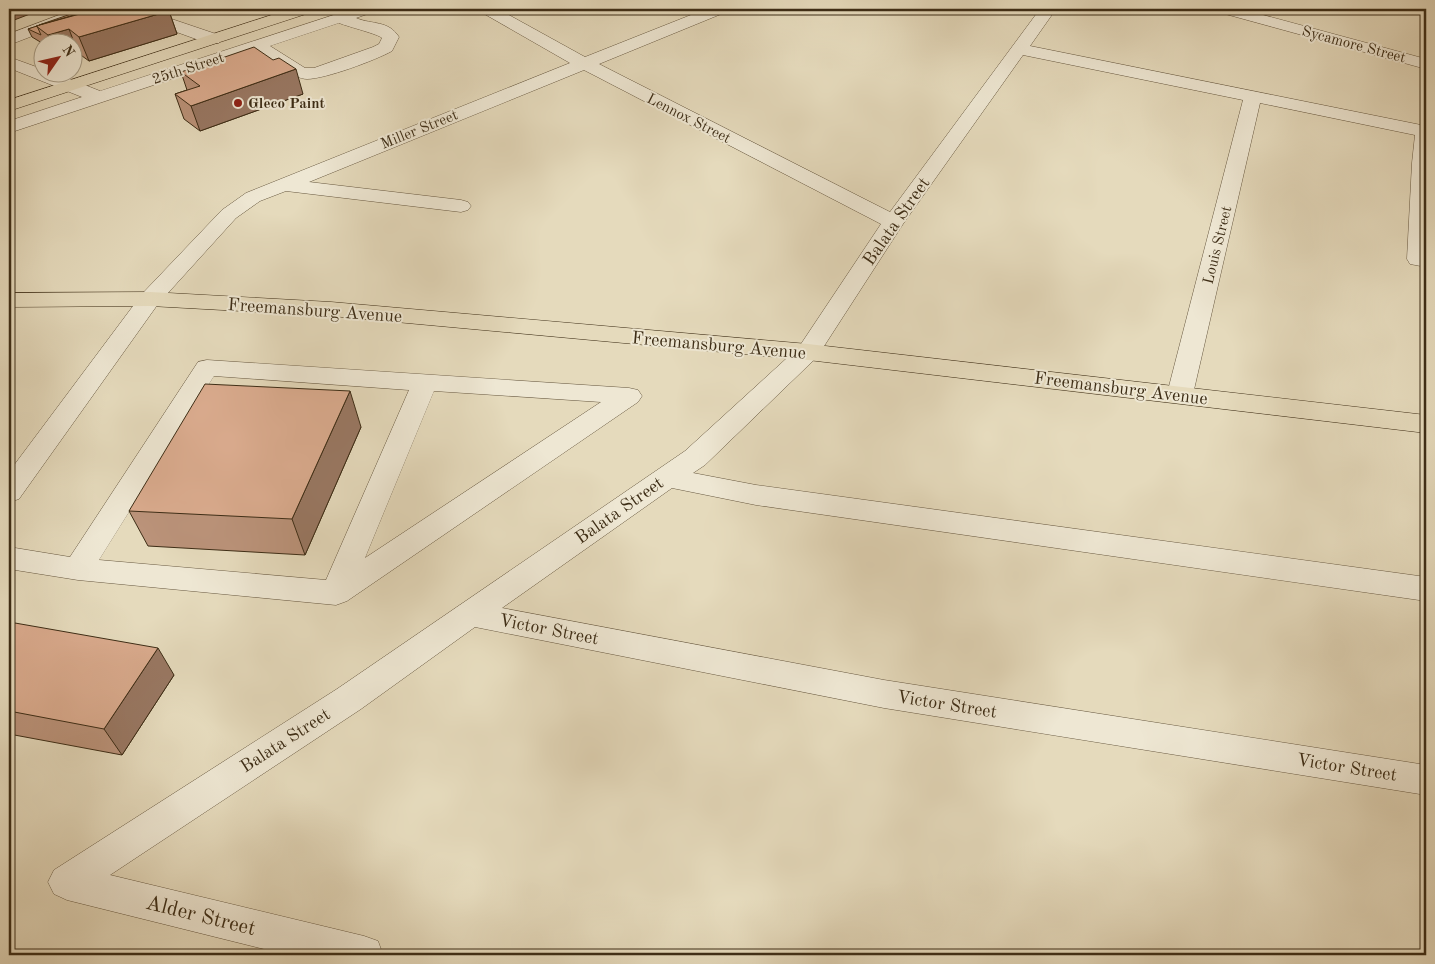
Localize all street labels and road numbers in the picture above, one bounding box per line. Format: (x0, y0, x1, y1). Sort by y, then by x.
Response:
street label: Sycamore Street (1300, 24, 1407, 67)
street label: 25th Street (151, 51, 226, 88)
street label: Lennox Street (644, 92, 733, 147)
street label: Miller Street (379, 108, 460, 153)
street label: Balata Street (860, 174, 934, 269)
street label: Louis Street (1201, 205, 1235, 286)
street label: Freemansburg Avenue (227, 296, 403, 326)
street label: Freemansburg Avenue (631, 329, 807, 363)
street label: Freemansburg Avenue (1033, 369, 1209, 409)
street label: Balata Street (572, 474, 667, 548)
street label: Victor Street (497, 611, 600, 648)
street label: Victor Street (895, 688, 998, 722)
street label: Balata Street (237, 705, 334, 776)
street label: Victor Street (1295, 751, 1398, 785)
street label: Alder Street (144, 893, 258, 940)

